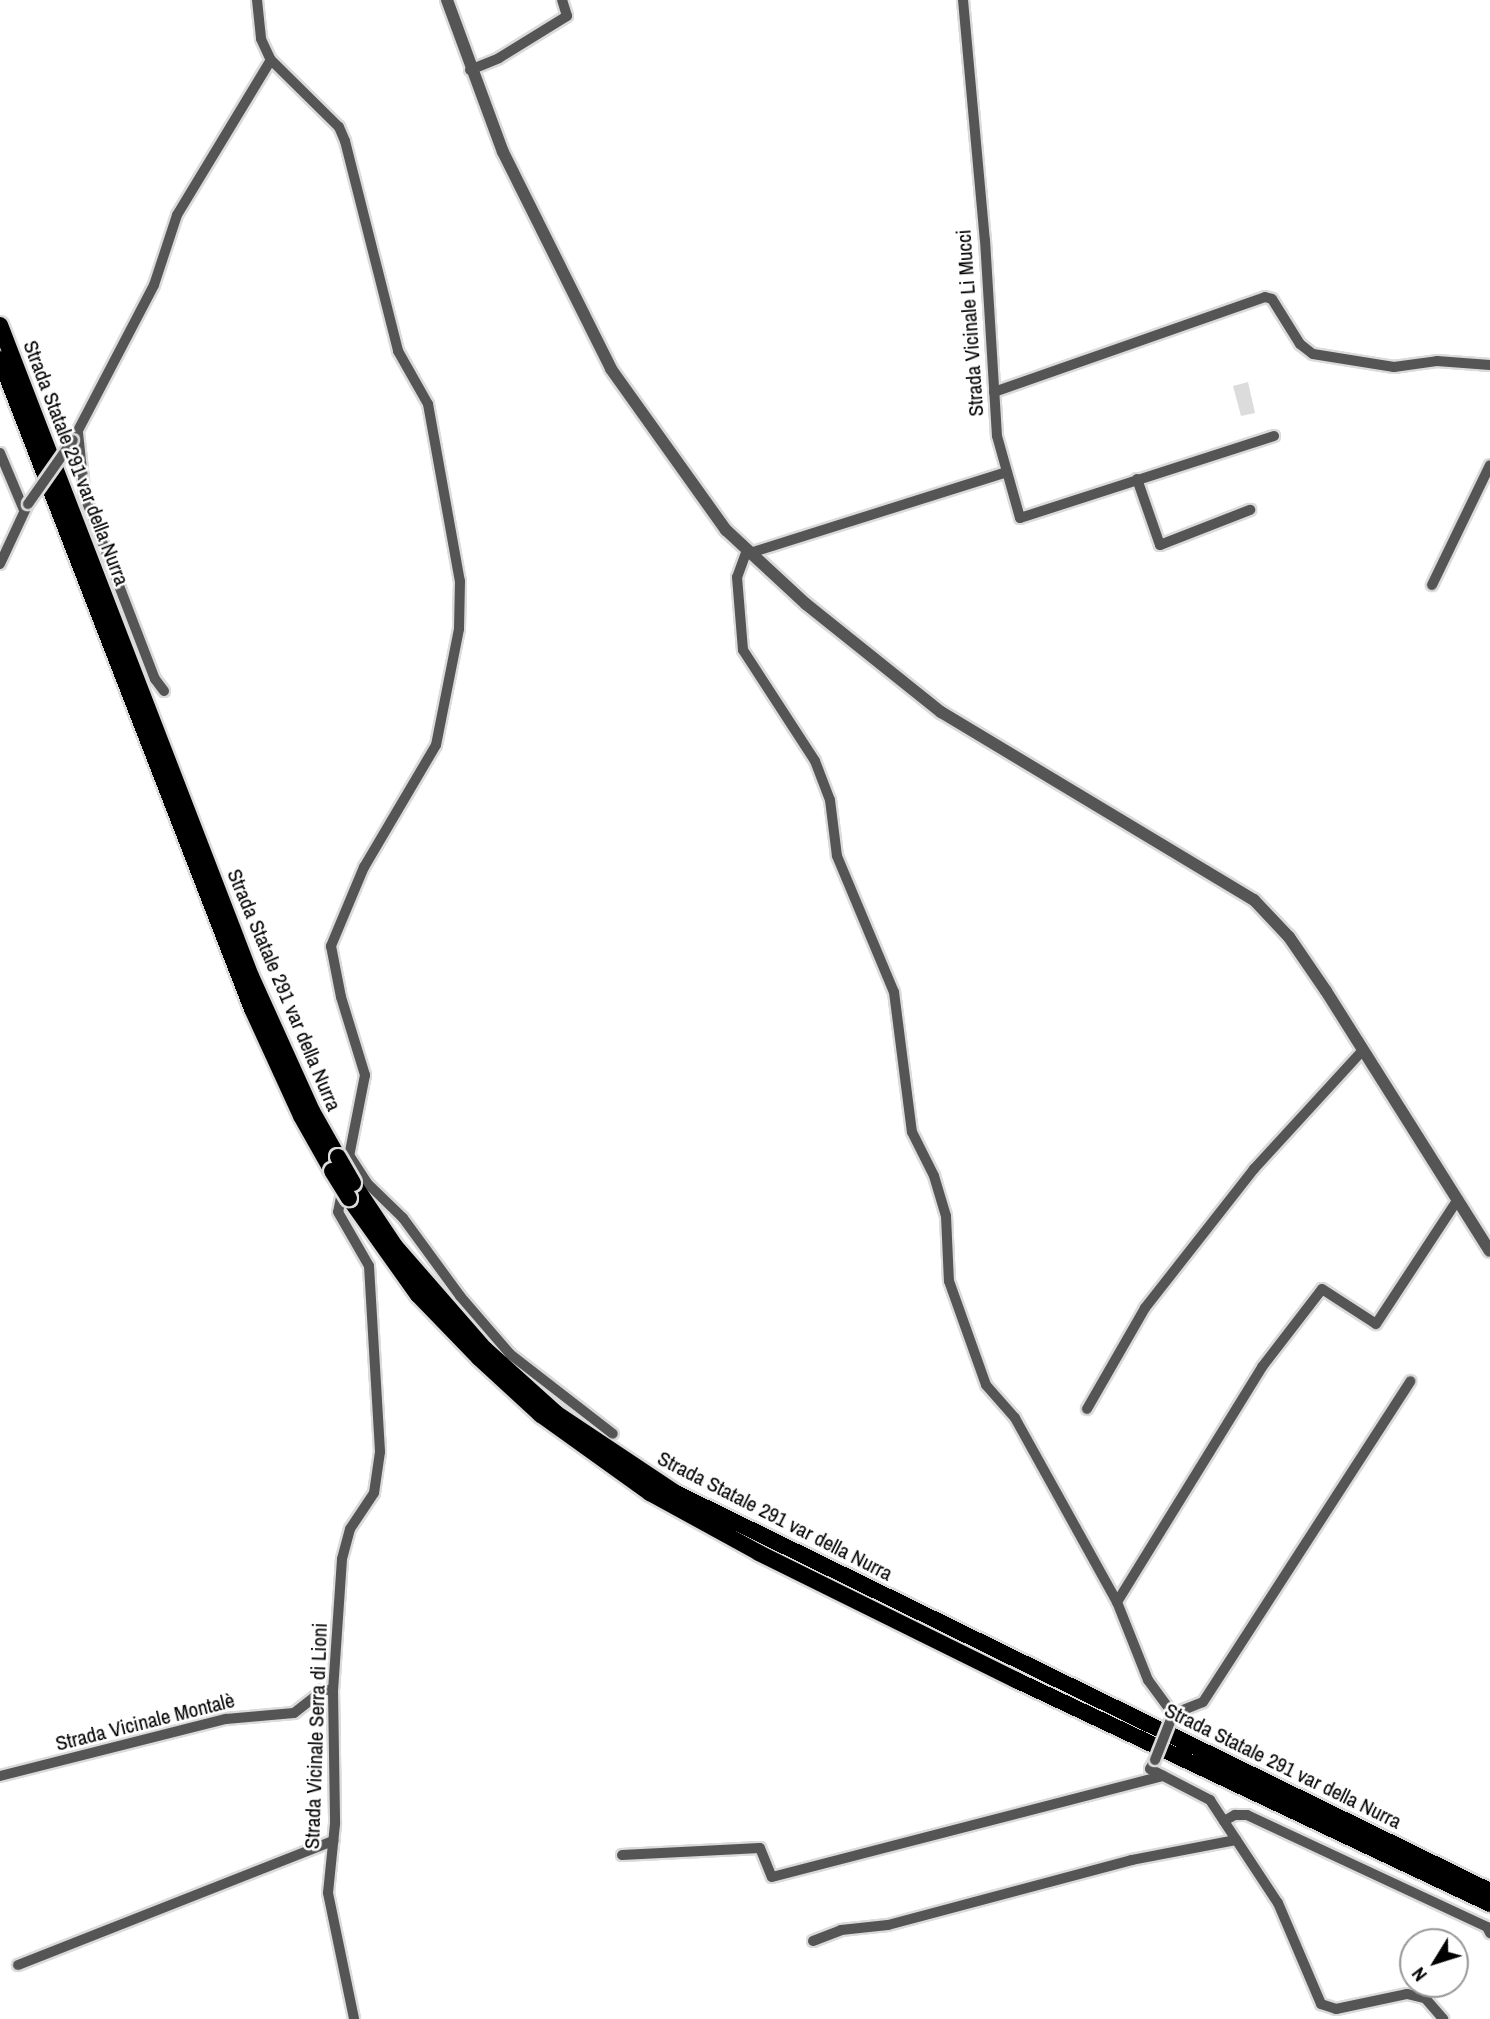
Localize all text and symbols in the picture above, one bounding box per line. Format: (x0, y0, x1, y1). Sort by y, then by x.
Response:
street label: Strada Vicinale Li Mucci (951, 229, 989, 417)
street label: Strada Statale 291 var della Nurra (18, 337, 134, 589)
street label: Strada Statale 291 var della Nurra (222, 865, 346, 1115)
street label: Strada Statale 291 var della Nurra (653, 1446, 897, 1586)
street label: Strada Vicinale Serra di Lioni (299, 1622, 333, 1850)
street label: Strada Vicinale Montalè (53, 1688, 237, 1756)
street label: Strada Statale 291 var della Nurra (1160, 1698, 1406, 1834)
north arrow (1399, 1928, 1469, 1998)
text: N (1405, 1962, 1433, 1987)

